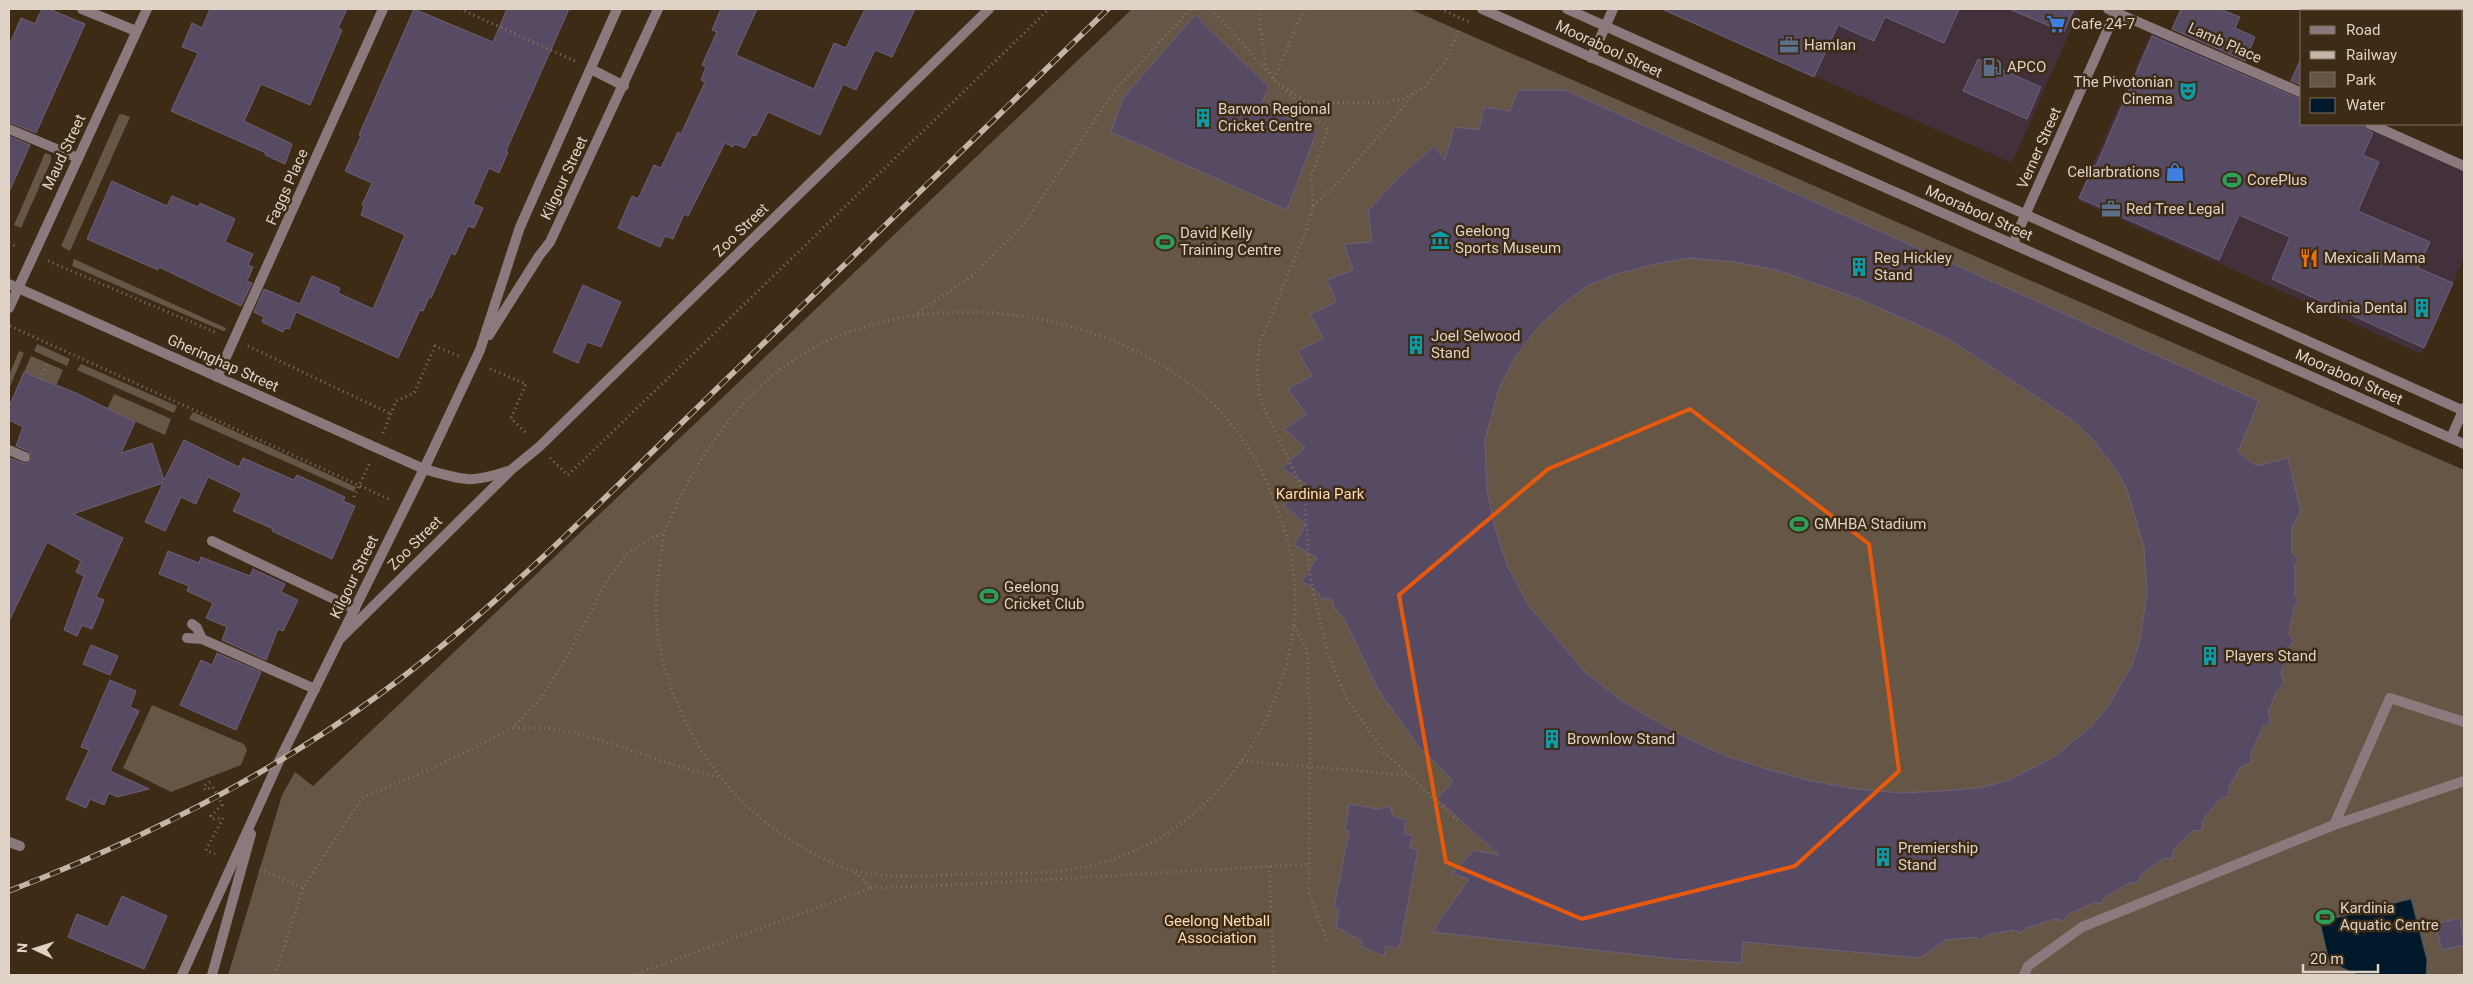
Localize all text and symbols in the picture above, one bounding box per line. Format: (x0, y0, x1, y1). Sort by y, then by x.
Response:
legend (2300, 10, 2463, 125)
supermarket icon: Cafe 24-7 (2045, 13, 2067, 35)
place label: Cafe 24-7 (2071, 15, 2135, 33)
street label: Moorabool Street (1553, 16, 1665, 82)
street label: Lamb Place (2185, 19, 2265, 67)
text: Road (2346, 21, 2380, 39)
office icon: Hamlan (1778, 34, 1800, 56)
place label: Hamlan (1804, 36, 1856, 54)
text: Railway (2346, 46, 2397, 64)
fuel station icon: APCO (1981, 56, 2003, 78)
place label: APCO (2007, 58, 2046, 76)
text: Park (2346, 71, 2377, 89)
place label: The Pivotonian Cinema (2074, 73, 2173, 108)
theatre icon: The Pivotonian Cinema (2177, 80, 2199, 102)
text: Water (2346, 96, 2385, 114)
place label: Barwon Regional Cricket Centre (1218, 100, 1330, 135)
street label: Verner Street (2013, 105, 2065, 191)
building icon: Barwon Regional Cricket Centre (1192, 107, 1214, 129)
street label: Maud Street (39, 111, 89, 193)
street label: Kilgour Street (537, 133, 591, 223)
street label: Faggs Place (262, 146, 312, 228)
shop icon: Cellarbrations (2164, 161, 2186, 183)
place label: Cellarbrations (2067, 163, 2160, 181)
sports icon: CorePlus (2221, 169, 2243, 191)
place label: CorePlus (2247, 171, 2307, 189)
street label: Moorabool Street (1923, 181, 2036, 245)
office icon: Red Tree Legal (2100, 198, 2122, 220)
street label: Zoo Street (710, 199, 772, 261)
place label: Red Tree Legal (2126, 200, 2224, 218)
place label: Geelong Sports Museum (1455, 222, 1561, 257)
place label: David Kelly Training Centre (1180, 224, 1281, 259)
museum icon: Geelong Sports Museum (1429, 229, 1451, 251)
sports icon: David Kelly Training Centre (1154, 231, 1176, 253)
restaurant icon: Mexicali Mama (2298, 247, 2320, 269)
place label: Reg Hickley Stand (1874, 249, 1952, 284)
place label: Mexicali Mama (2324, 249, 2426, 267)
building icon: Reg Hickley Stand (1848, 256, 1870, 278)
building icon: Kardinia Dental (2411, 297, 2433, 319)
place label: Kardinia Dental (2306, 299, 2407, 317)
place label: Joel Selwood Stand (1431, 327, 1521, 362)
street label: Gheringhap Street (165, 330, 282, 396)
building icon: Joel Selwood Stand (1405, 334, 1427, 356)
street label: Moorabool Street (2293, 345, 2406, 409)
park label: Kardinia Park (1276, 485, 1365, 503)
street label: Zoo Street (384, 512, 446, 574)
sports icon: GMHBA Stadium (1788, 513, 1810, 535)
place label: GMHBA Stadium (1814, 515, 1926, 533)
street label: Kilgour Street (326, 532, 382, 622)
place label: Geelong Cricket Club (1004, 578, 1085, 613)
sports icon: Geelong Cricket Club (978, 585, 1000, 607)
building icon: Players Stand (2199, 645, 2221, 667)
place label: Players Stand (2225, 647, 2316, 665)
building icon: Brownlow Stand (1541, 728, 1563, 750)
place label: Brownlow Stand (1567, 730, 1675, 748)
place label: Premiership Stand (1898, 839, 1978, 874)
building icon: Premiership Stand (1872, 846, 1894, 868)
place label: Kardinia Aquatic Centre (2340, 899, 2439, 934)
sports icon: Kardinia Aquatic Centre (2314, 906, 2336, 928)
park label: Geelong Netball Association (1164, 912, 1270, 947)
north arrow (10, 924, 60, 974)
scale bar (2303, 942, 2378, 974)
text: N (14, 943, 30, 954)
text: 20 m (2310, 950, 2344, 968)

